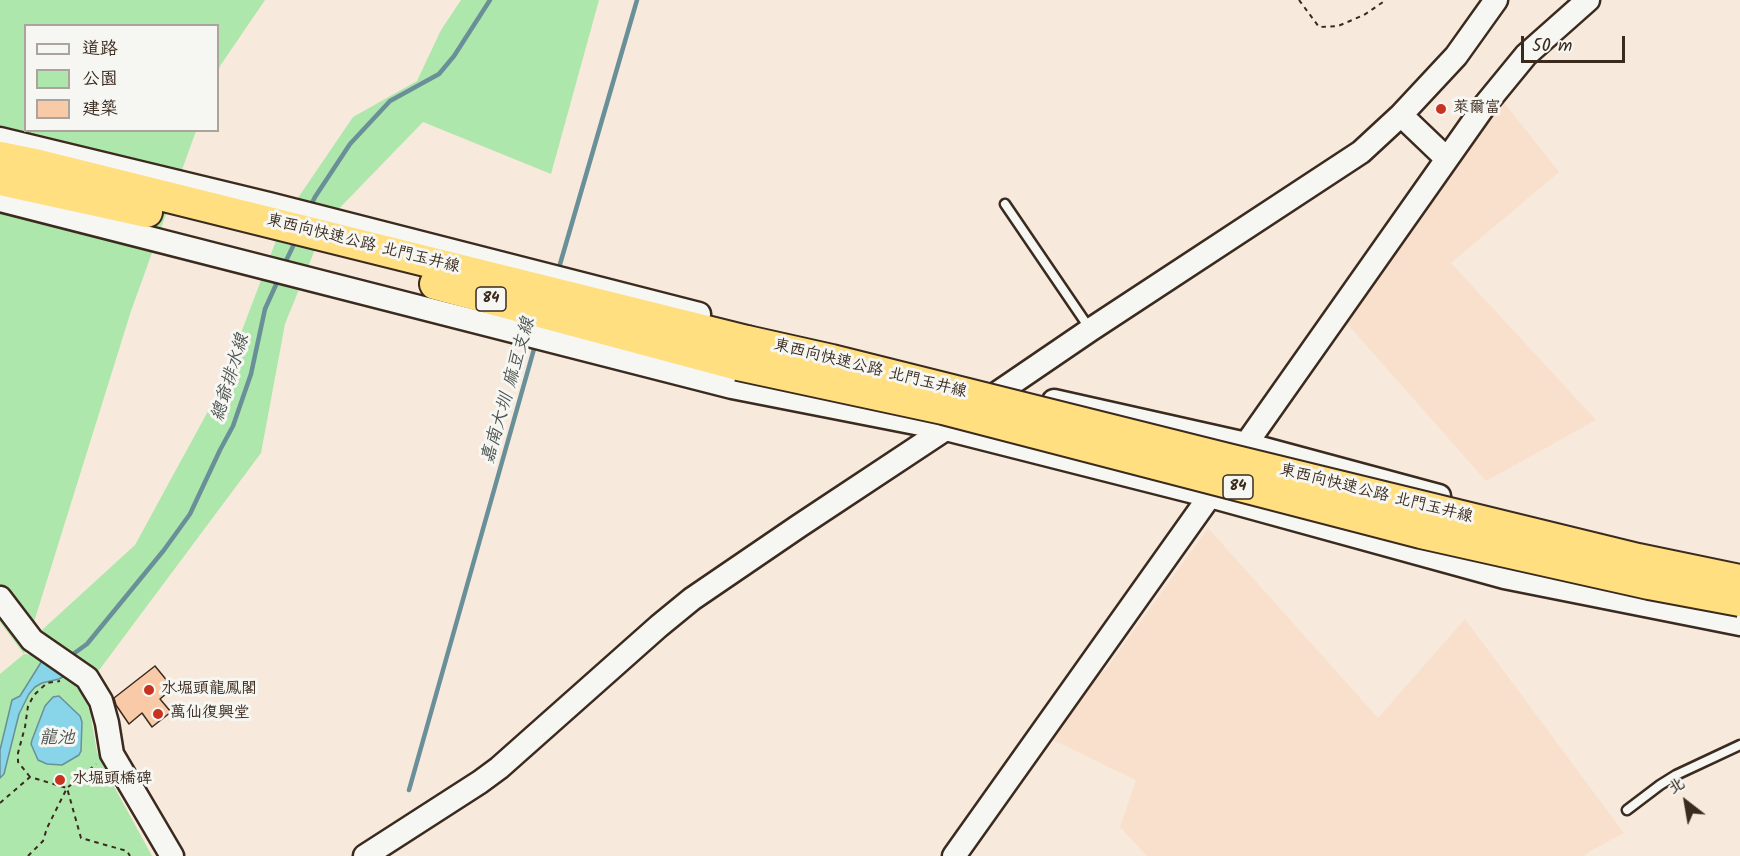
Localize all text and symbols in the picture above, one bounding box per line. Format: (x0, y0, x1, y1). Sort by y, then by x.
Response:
legend (24, 24, 219, 132)
scale bar (1524, 24, 1628, 62)
text: 50 m (1532, 32, 1572, 61)
text: 道路 (82, 35, 118, 64)
text: 公園 (82, 65, 118, 94)
text: 建築 (82, 95, 118, 124)
place label: 萊爾富 (1453, 99, 1501, 119)
marker: 萊爾富 (1434, 102, 1448, 116)
street label: 東西向快速公路 北門玉井線 (264, 212, 462, 278)
road number: 84 (476, 287, 506, 311)
water label: 嘉南大圳 麻豆支線 (479, 315, 541, 467)
water label: 總爺排水線 (209, 332, 255, 424)
street label: 東西向快速公路 北門玉井線 (771, 337, 969, 403)
street label: 東西向快速公路 北門玉井線 (1277, 462, 1475, 528)
road number: 84 (1223, 475, 1253, 499)
place label: 水堀頭龍鳳閣 (161, 680, 257, 700)
marker: 水堀頭龍鳳閣 (142, 683, 156, 697)
place label: 萬仙復興堂 (170, 704, 250, 724)
marker: 萬仙復興堂 (151, 707, 165, 721)
water label: 龍池 (39, 729, 75, 751)
place label: 水堀頭橋碑 (72, 770, 152, 790)
text: 北 (1663, 771, 1690, 801)
north arrow (1656, 772, 1716, 832)
marker: 水堀頭橋碑 (53, 773, 67, 787)

